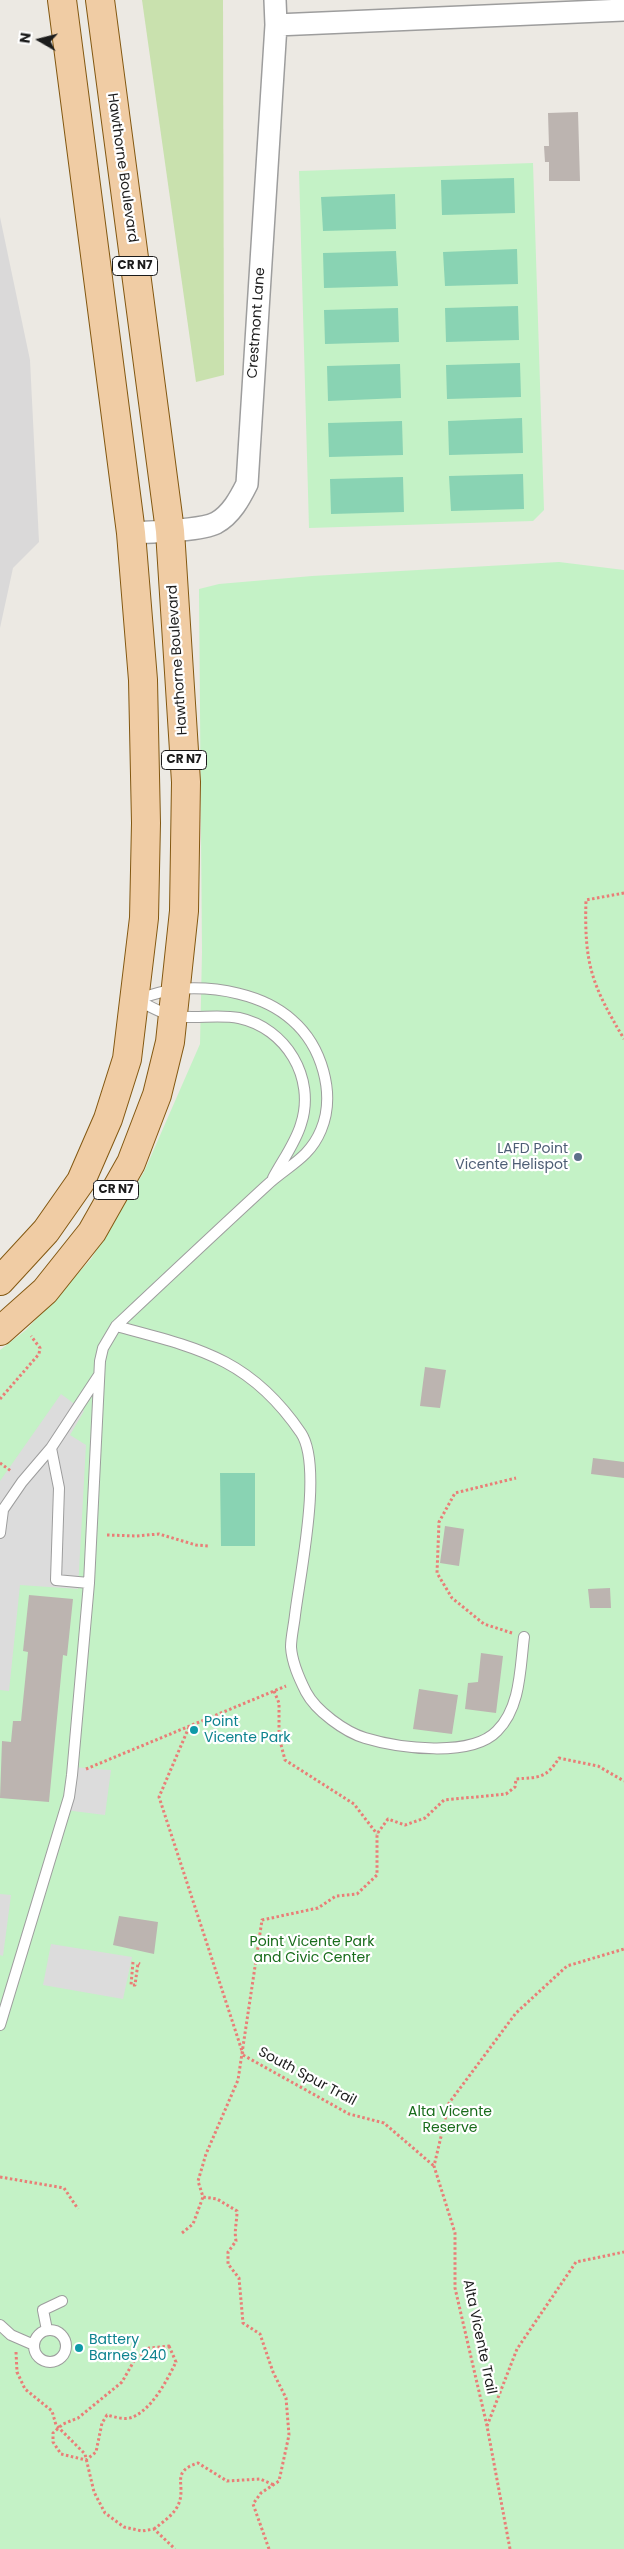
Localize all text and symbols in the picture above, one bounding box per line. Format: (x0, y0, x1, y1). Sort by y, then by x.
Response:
north arrow (15, 15, 65, 65)
text: N (15, 31, 36, 45)
street label: Hawthorne Boulevard (103, 92, 141, 244)
road number: CR N7 (112, 256, 158, 276)
street label: Crestmont Lane (245, 267, 269, 379)
street label: Hawthorne Boulevard (164, 584, 192, 736)
road number: CR N7 (162, 750, 206, 770)
place label: LAFD Point Vicente Helispot (455, 1141, 568, 1174)
marker: LAFD Point Vicente Helispot (572, 1151, 584, 1163)
road number: CR N7 (94, 1180, 138, 1200)
place label: Point Vicente Park (204, 1714, 291, 1746)
marker: Point Vicente Park (188, 1724, 200, 1736)
park label: Point Vicente Park and Civic Center (250, 1934, 374, 1966)
street label: South Spur Trail (255, 2044, 359, 2110)
park label: Alta Vicente Reserve (408, 2104, 492, 2136)
street label: Alta Vicente Trail (459, 2278, 499, 2396)
place label: Battery Barnes 240 (89, 2332, 167, 2364)
marker: Battery Barnes 240 (73, 2342, 85, 2354)

